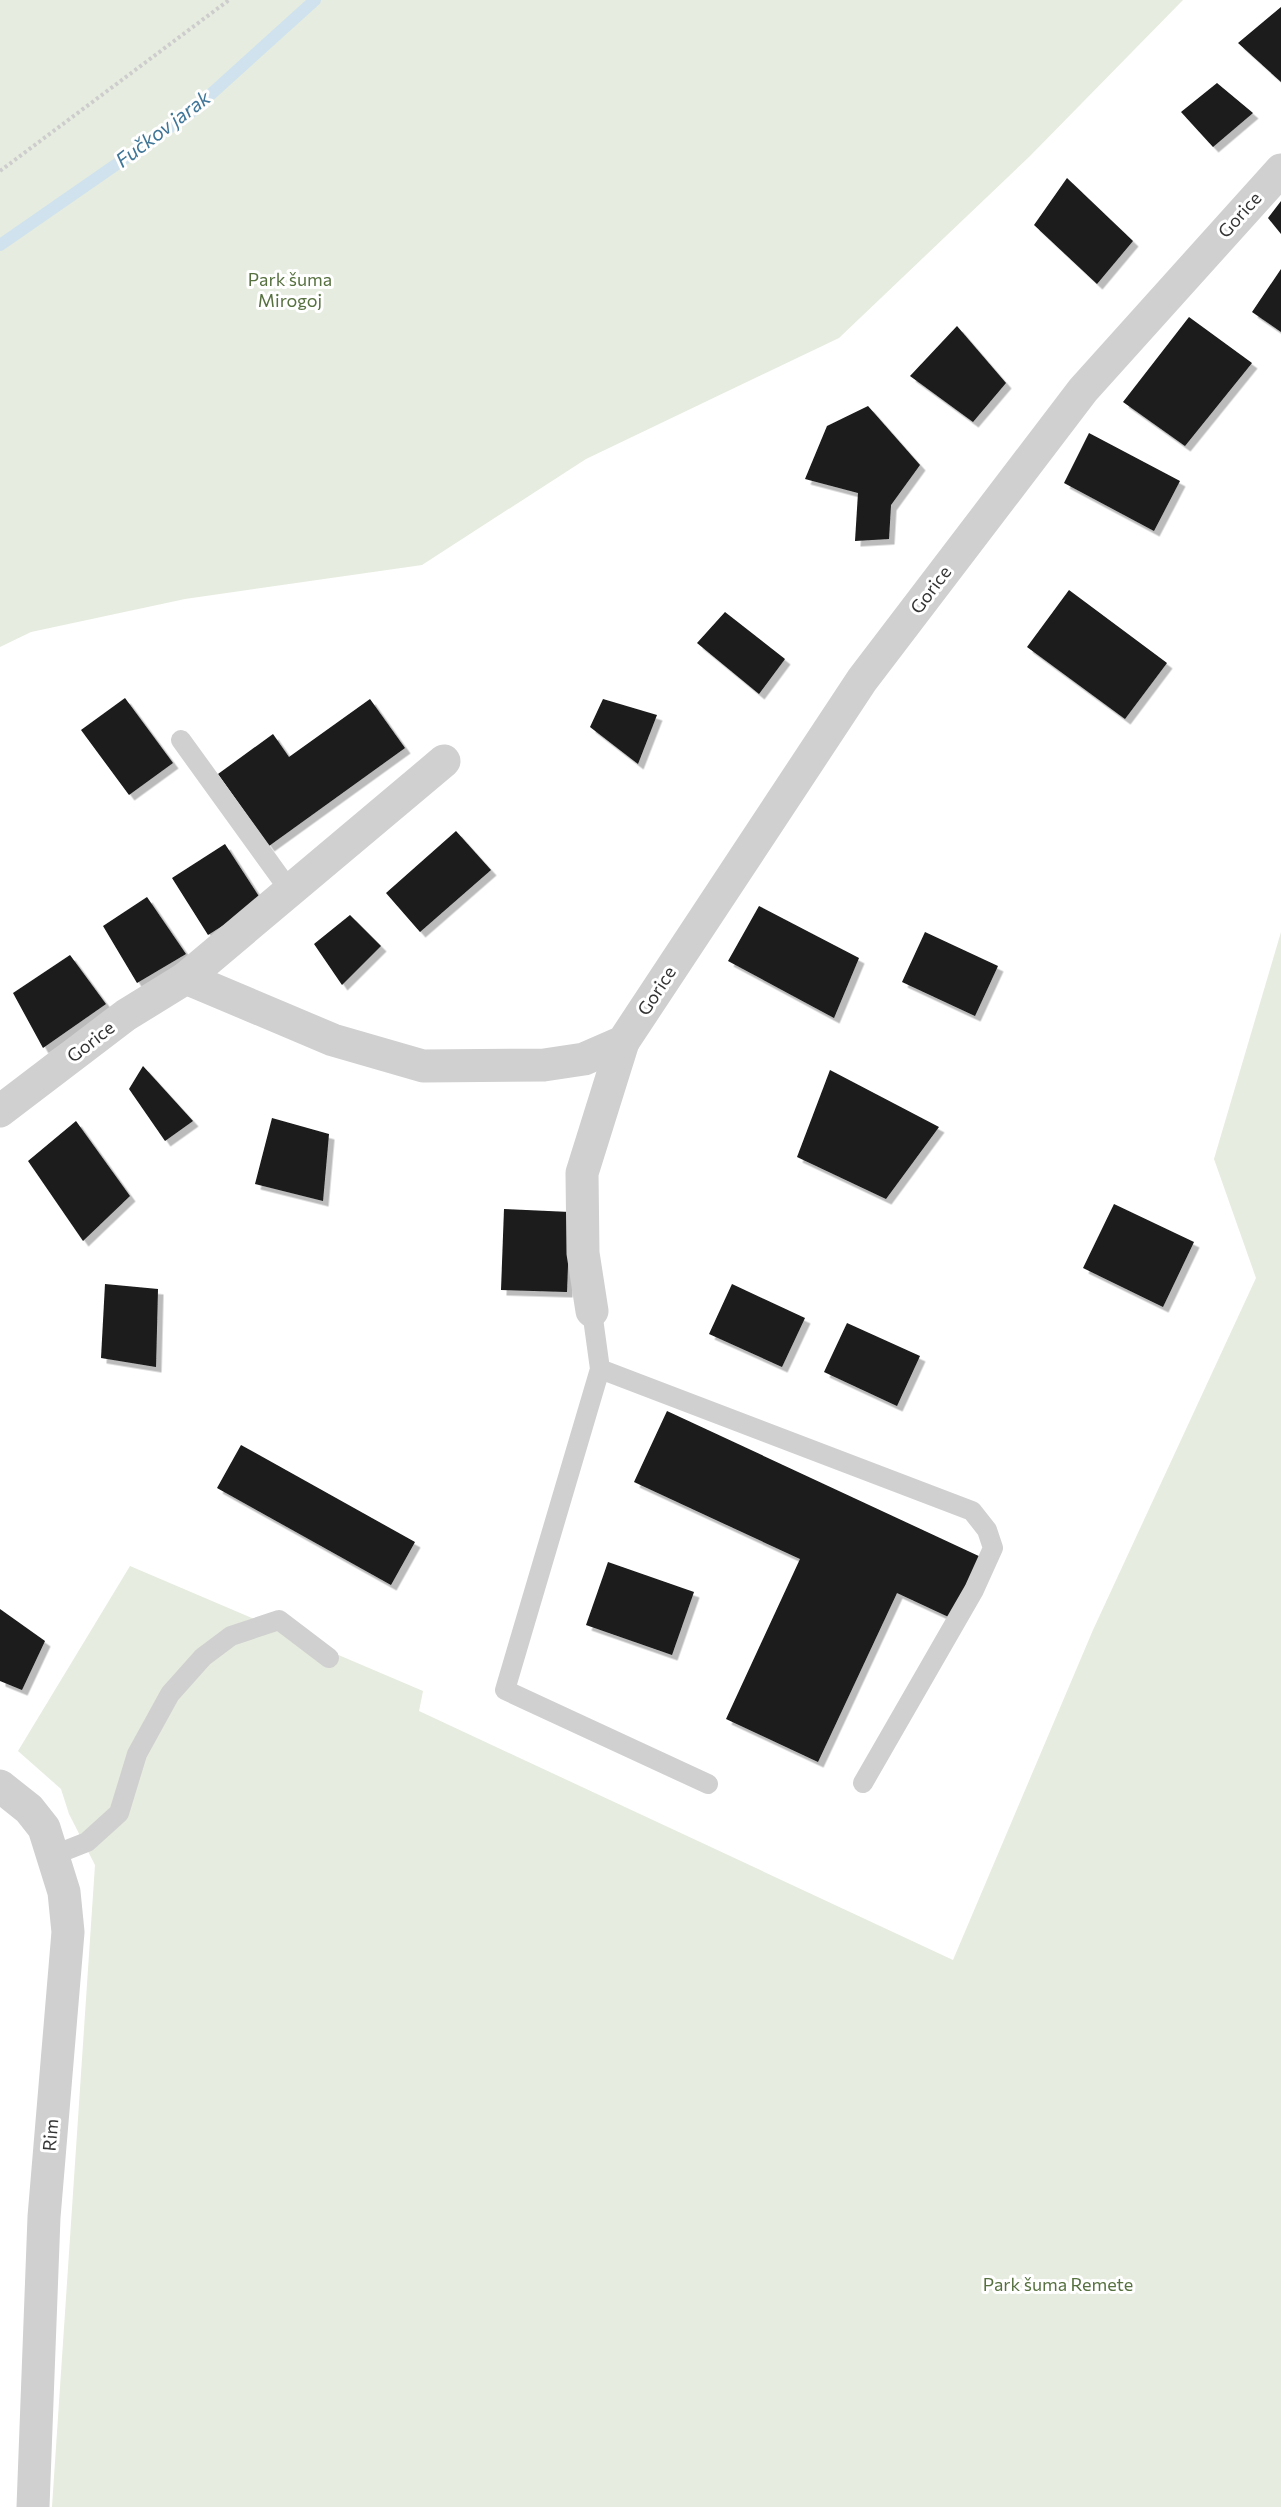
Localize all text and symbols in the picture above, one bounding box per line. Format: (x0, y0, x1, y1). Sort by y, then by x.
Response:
water label: Fučkov jarak (110, 84, 216, 172)
street label: Gorice (1213, 187, 1266, 242)
park label: Park šuma Mirogoj (248, 268, 332, 311)
street label: Gorice (905, 561, 955, 618)
street label: Gorice (632, 962, 680, 1019)
street label: Gorice (62, 1016, 119, 1067)
street label: Rim (38, 2118, 62, 2152)
park label: Park šuma Remete (983, 2273, 1133, 2295)

